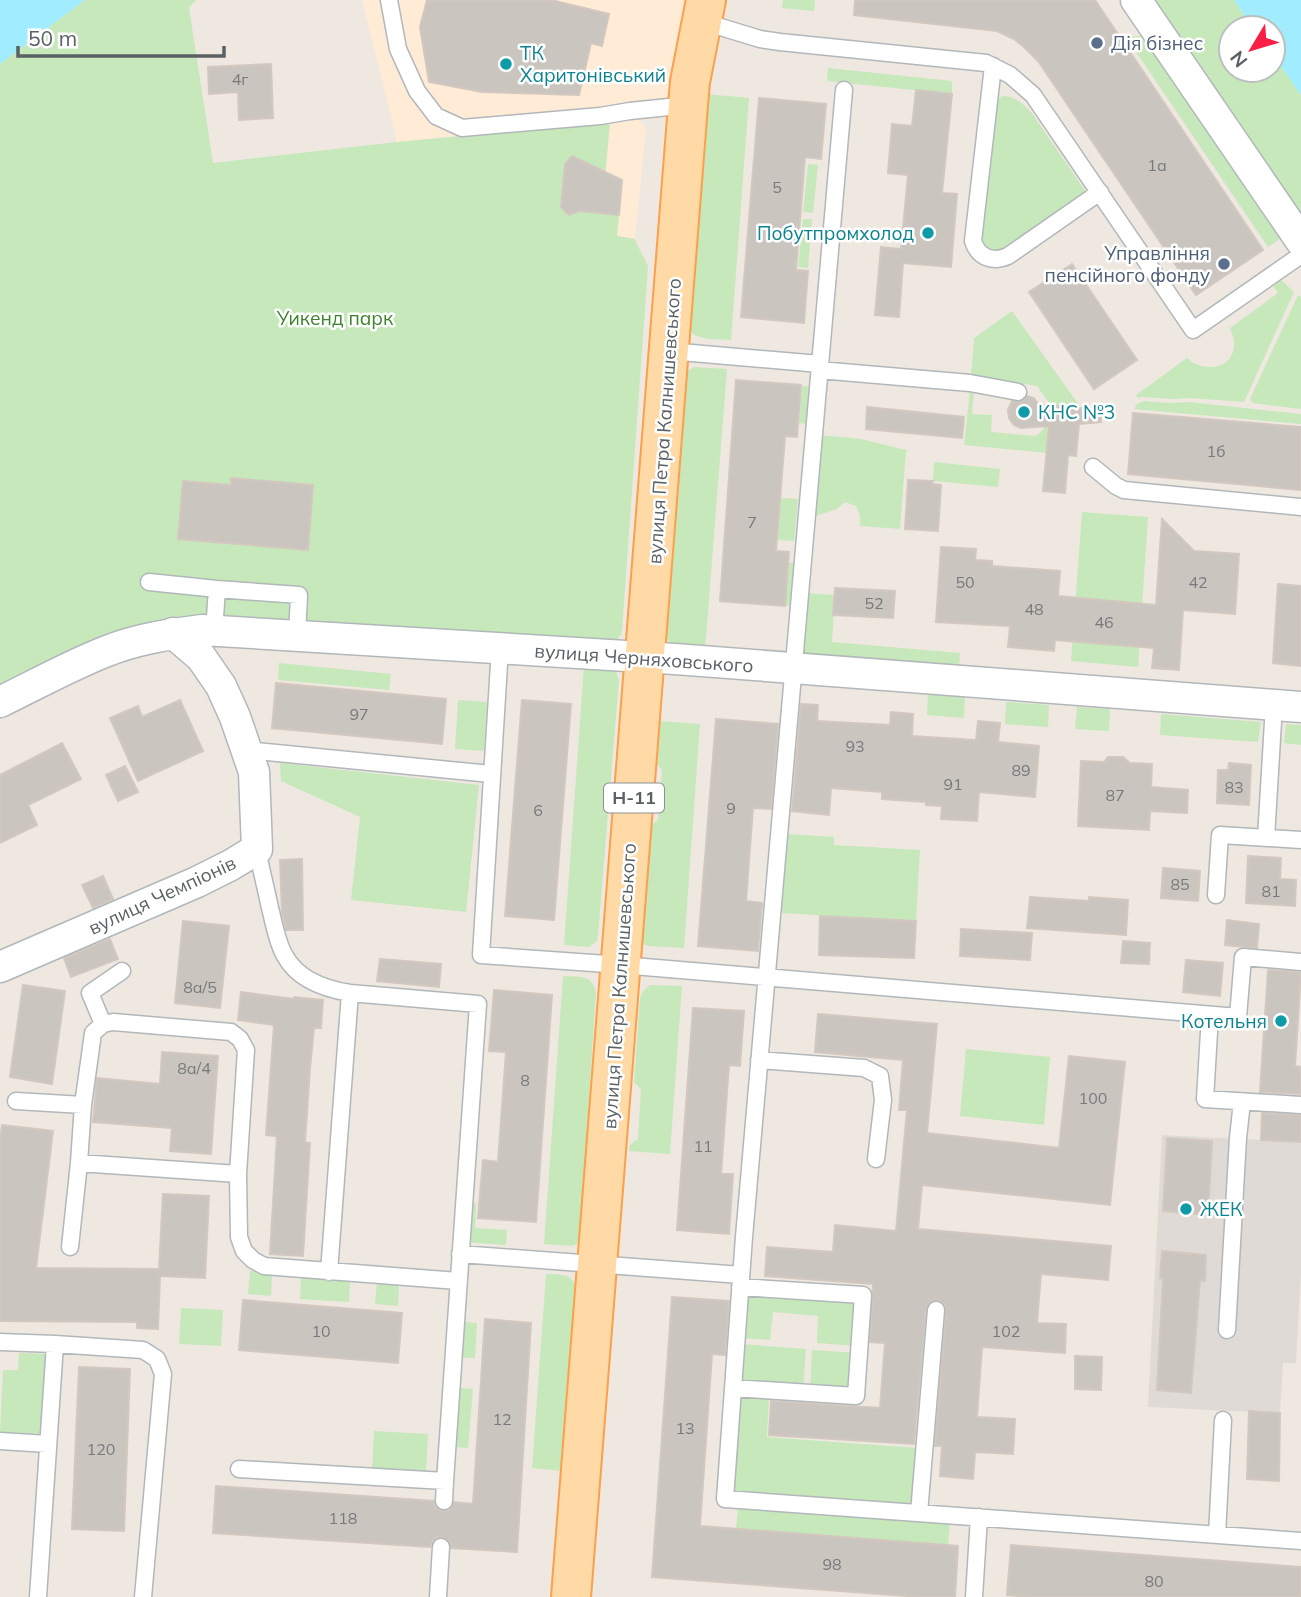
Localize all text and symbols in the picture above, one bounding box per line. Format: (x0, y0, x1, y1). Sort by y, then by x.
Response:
scale bar (18, 14, 224, 58)
north arrow (1217, 14, 1287, 84)
text: 50 m (28, 25, 77, 51)
place label: Дія бізнес (1111, 31, 1203, 55)
marker: Дія бізнес (1089, 35, 1105, 51)
place label: ТК Харитонівський (520, 41, 666, 87)
text: N (1225, 46, 1252, 73)
marker: ТК Харитонівський (498, 56, 514, 72)
house number: 4г (232, 69, 248, 89)
house number: 1а (1147, 155, 1167, 175)
house number: 5 (772, 177, 782, 197)
place label: Побутпромхолод (757, 221, 914, 245)
marker: Побутпромхолод (920, 225, 936, 241)
place label: Управління пенсійного фонду (1045, 241, 1210, 287)
marker: Управління пенсійного фонду (1216, 256, 1232, 272)
street label: вулиця Петра Калнишевського (642, 277, 686, 565)
park label: Уикенд парк (276, 306, 394, 330)
place label: КНС №3 (1038, 400, 1115, 424)
marker: КНС №3 (1016, 404, 1032, 420)
house number: 1б (1207, 441, 1225, 461)
house number: 7 (747, 512, 757, 532)
house number: 50 (955, 572, 975, 592)
house number: 42 (1188, 572, 1208, 592)
house number: 52 (864, 593, 884, 613)
house number: 48 (1024, 599, 1044, 619)
house number: 46 (1094, 612, 1114, 632)
street label: вулиця Черняховського (534, 638, 754, 678)
house number: 97 (349, 704, 369, 724)
house number: 93 (845, 736, 865, 756)
house number: 89 (1011, 760, 1031, 780)
house number: 91 (943, 774, 963, 794)
house number: 83 (1224, 777, 1244, 797)
road number: Н-11 (604, 784, 664, 812)
house number: 87 (1105, 785, 1125, 805)
house number: 9 (726, 798, 736, 818)
house number: 6 (533, 800, 543, 820)
street label: вулиця Петра Калнишевського (597, 842, 641, 1130)
street label: вулиця Чемпіонів (84, 850, 240, 940)
house number: 85 (1170, 874, 1190, 894)
house number: 81 (1261, 881, 1281, 901)
house number: 8а/5 (183, 977, 217, 997)
place label: Котельня (1181, 1009, 1267, 1033)
marker: Котельня (1273, 1013, 1289, 1029)
house number: 8а/4 (177, 1058, 211, 1078)
house number: 8 (520, 1070, 530, 1090)
house number: 100 (1079, 1088, 1107, 1108)
house number: 11 (693, 1136, 713, 1156)
place label: ЖЕК (1200, 1197, 1243, 1221)
marker: ЖЕК (1178, 1201, 1194, 1217)
house number: 10 (311, 1321, 331, 1341)
house number: 102 (992, 1321, 1020, 1341)
house number: 12 (492, 1409, 512, 1429)
house number: 13 (675, 1418, 695, 1438)
house number: 120 (87, 1439, 115, 1459)
house number: 118 (329, 1508, 357, 1528)
house number: 98 (822, 1554, 842, 1574)
house number: 80 (1144, 1571, 1164, 1591)

